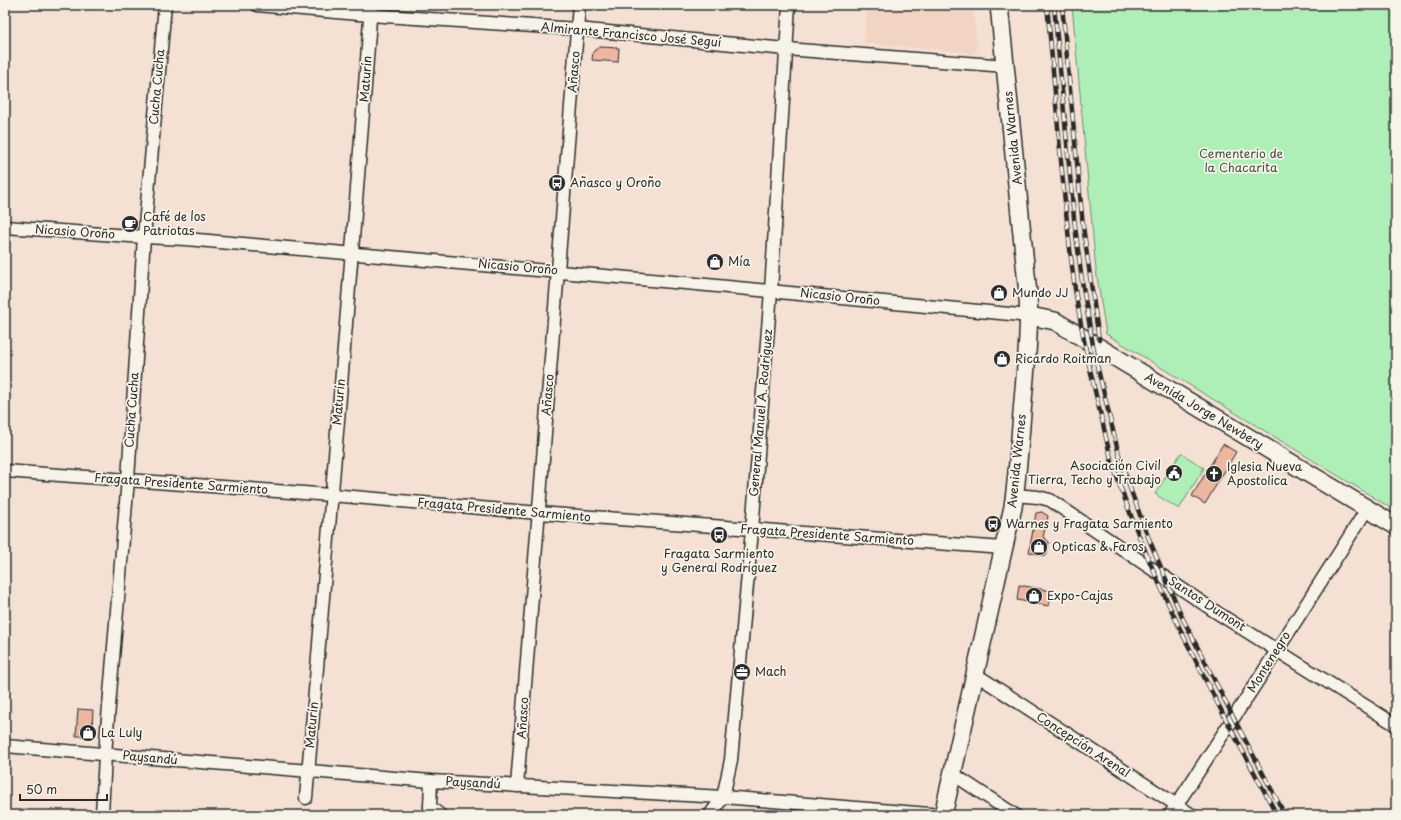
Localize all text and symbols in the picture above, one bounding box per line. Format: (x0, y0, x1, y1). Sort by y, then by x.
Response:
street label: Almirante Francisco José Seguí (540, 17, 722, 51)
street label: Cucha Cucha (144, 48, 168, 125)
street label: Añasco (562, 50, 584, 94)
street label: Maturín (354, 55, 376, 103)
street label: Avenida Warnes (998, 90, 1026, 186)
park label: Cementerio de la Chacarita (1199, 144, 1284, 176)
bus stop icon: Añasco y Oroño (547, 173, 567, 193)
place label: Añasco y Oroño (570, 173, 661, 191)
place label: Café de los Patriotas (143, 207, 206, 239)
cafe icon: Café de los Patriotas (120, 214, 140, 234)
street label: Nicasio Oroño (34, 219, 116, 243)
shop icon: Mía (705, 252, 725, 272)
place label: Mía (728, 252, 751, 270)
street label: Nicasio Oroño (477, 254, 559, 278)
street label: Nicasio Oroño (799, 283, 881, 309)
shop icon: Mundo JJ (989, 283, 1009, 303)
place label: Mundo JJ (1012, 283, 1069, 301)
street label: General Manuel A. Rodríguez (744, 328, 776, 497)
shop icon: Ricardo Roitman (992, 349, 1012, 369)
place label: Ricardo Roitman (1015, 349, 1112, 367)
street label: Avenida Jorge Newbery (1142, 367, 1268, 453)
street label: Cucha Cucha (119, 371, 143, 448)
street label: Añasco (536, 373, 558, 417)
street label: Maturín (327, 378, 349, 426)
street label: Avenida Warnes (1002, 413, 1030, 509)
place label: Asociación Civil Tierra, Techo y Trabajo (1028, 456, 1161, 488)
place label: Iglesia Nueva Apostolica (1227, 457, 1303, 489)
public building icon: Asociación Civil Tierra, Techo y Trabajo (1164, 463, 1184, 483)
church icon: Iglesia Nueva Apostolica (1204, 464, 1224, 484)
street label: Fragata Presidente Sarmiento (94, 468, 269, 498)
street label: Fragata Presidente Sarmiento (417, 492, 592, 526)
bus stop icon: Warnes y Fragata Sarmiento (983, 514, 1003, 534)
place label: Warnes y Fragata Sarmiento (1006, 514, 1173, 532)
street label: Fragata Presidente Sarmiento (740, 519, 915, 549)
bus stop icon: Fragata Sarmiento y General Rodríguez (709, 525, 729, 545)
shop icon: Opticas & Faros (1029, 537, 1049, 557)
place label: Opticas & Faros (1052, 537, 1144, 555)
place label: Fragata Sarmiento y General Rodríguez (661, 544, 777, 576)
street label: Santos Dumont (1165, 571, 1250, 635)
shop icon: Expo-Cajas (1024, 586, 1044, 606)
place label: Expo-Cajas (1047, 586, 1114, 604)
street label: Montenegro (1242, 627, 1294, 696)
office icon: Mach (732, 662, 752, 682)
place label: Mach (755, 662, 787, 680)
street label: Añasco (512, 696, 532, 740)
street label: Maturín (300, 701, 322, 749)
street label: Concepción Arenal (1033, 707, 1134, 781)
shop icon: La Luly (78, 723, 98, 743)
place label: La Luly (101, 723, 143, 741)
street label: Paysandú (122, 746, 179, 768)
street label: Paysandú (445, 772, 501, 792)
scale bar (20, 776, 107, 802)
text: 50 m (26, 780, 57, 798)

